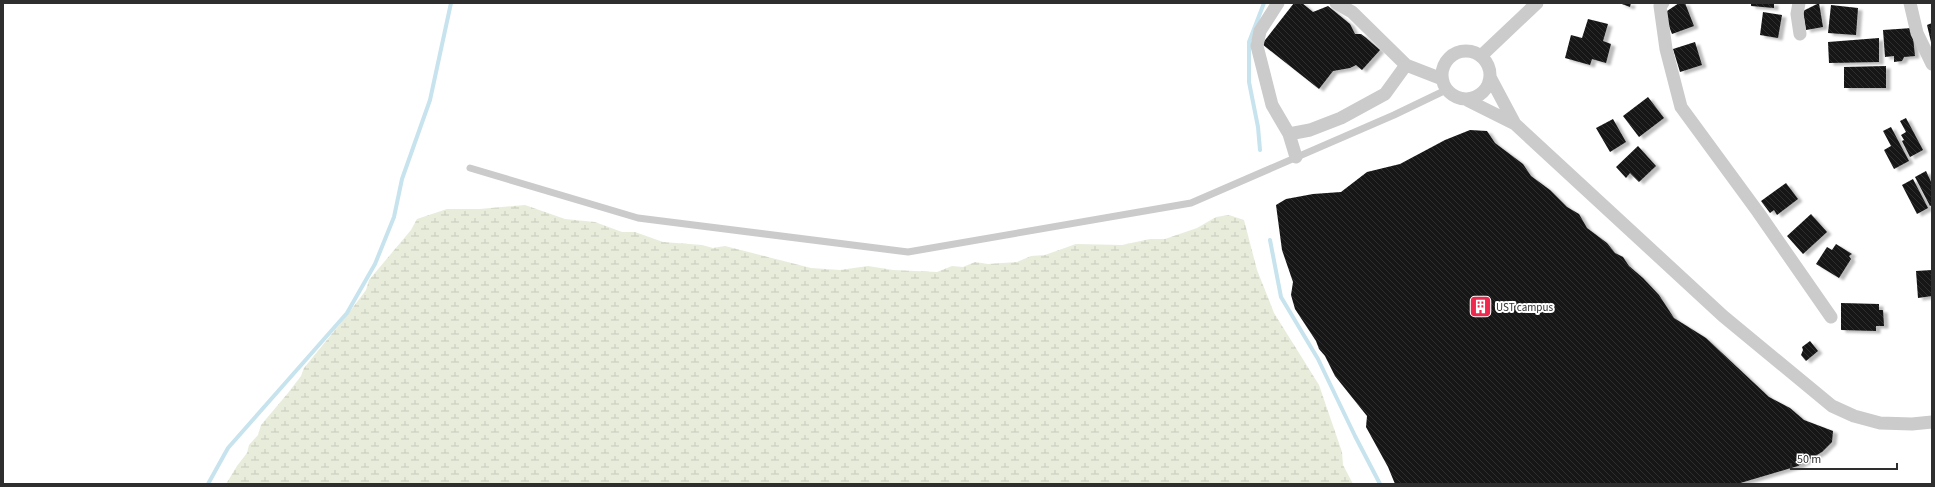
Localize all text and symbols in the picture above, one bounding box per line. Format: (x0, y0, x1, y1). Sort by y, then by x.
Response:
building icon: UST campus (1468, 294, 1494, 320)
place label: UST campus (1496, 300, 1553, 315)
scale bar (1791, 445, 1897, 471)
text: 50 m (1797, 451, 1821, 468)

